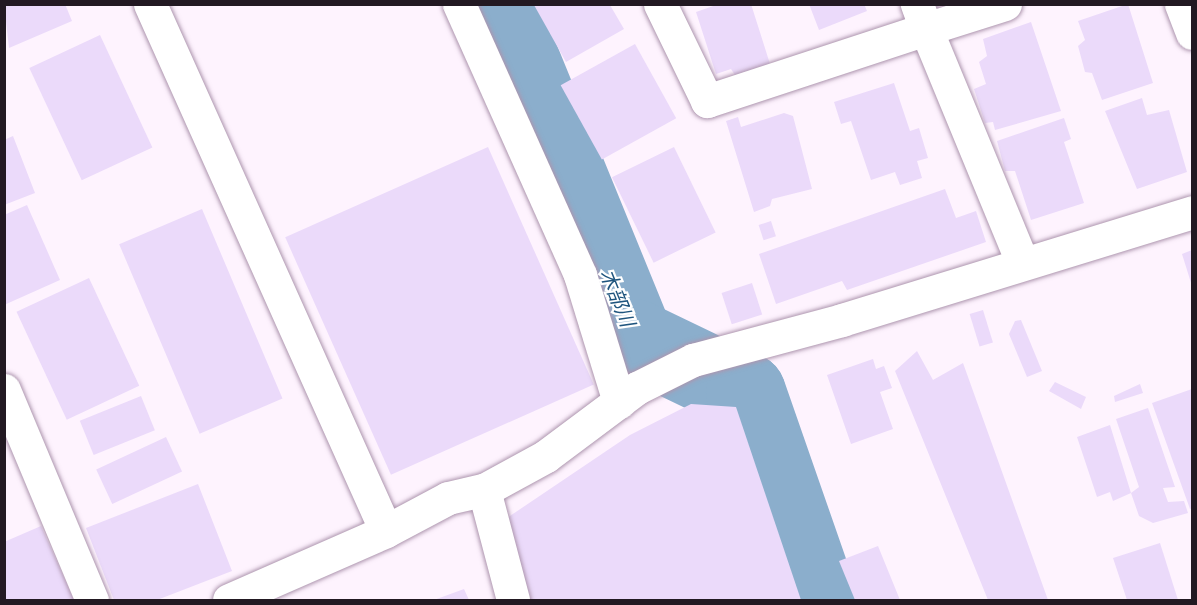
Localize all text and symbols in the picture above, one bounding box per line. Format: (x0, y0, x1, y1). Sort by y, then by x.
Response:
water label: 木部川 (595, 266, 639, 330)

